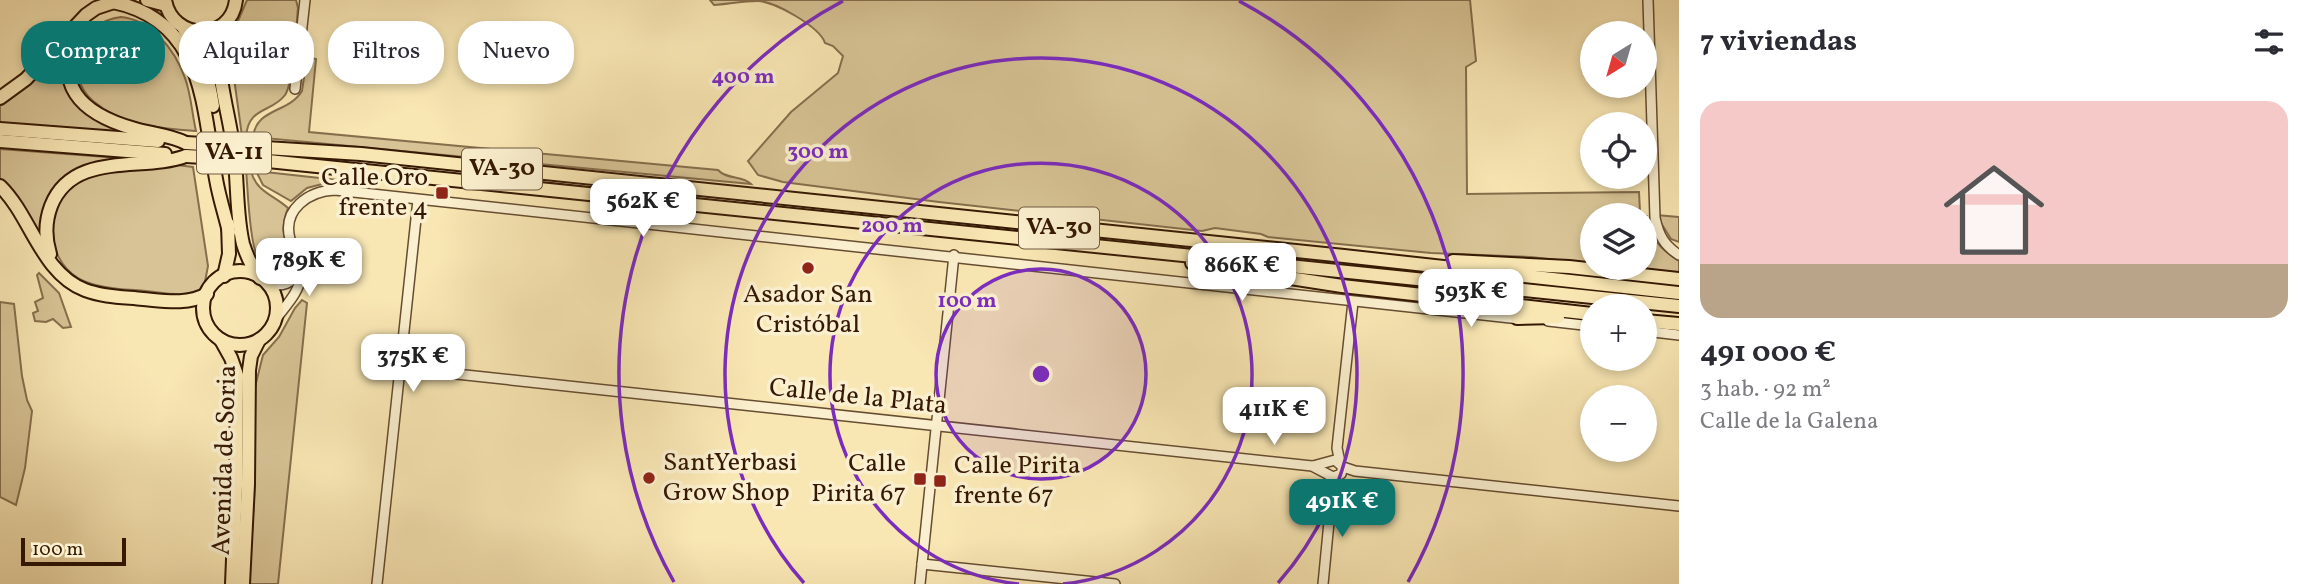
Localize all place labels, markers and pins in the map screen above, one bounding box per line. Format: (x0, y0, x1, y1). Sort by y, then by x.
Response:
place label: Calle Oro frente 4 (321, 160, 428, 226)
pin: 562K € (586, 180, 700, 239)
marker: Calle Oro frente 4 (434, 185, 450, 201)
pin: 789K € (252, 238, 366, 298)
pin: 866K € (1185, 244, 1299, 303)
marker: Asador San Cristóbal (800, 260, 816, 276)
pin: 593K € (1414, 270, 1528, 329)
place label: Asador San Cristóbal (743, 277, 873, 343)
pin: 375K € (356, 334, 470, 394)
centre of rings (1029, 362, 1053, 386)
pin: 411K € (1217, 388, 1331, 447)
place label: SantYerbasi Grow Shop (663, 445, 797, 511)
place label: Calle Pirita 67 (811, 446, 906, 512)
place label: Calle Pirita frente 67 (954, 448, 1081, 514)
marker: SantYerbasi Grow Shop (641, 470, 657, 486)
marker: Calle Pirita 67 (912, 471, 928, 487)
marker: Calle Pirita frente 67 (932, 473, 948, 489)
pin: 491K € (1285, 480, 1399, 539)

